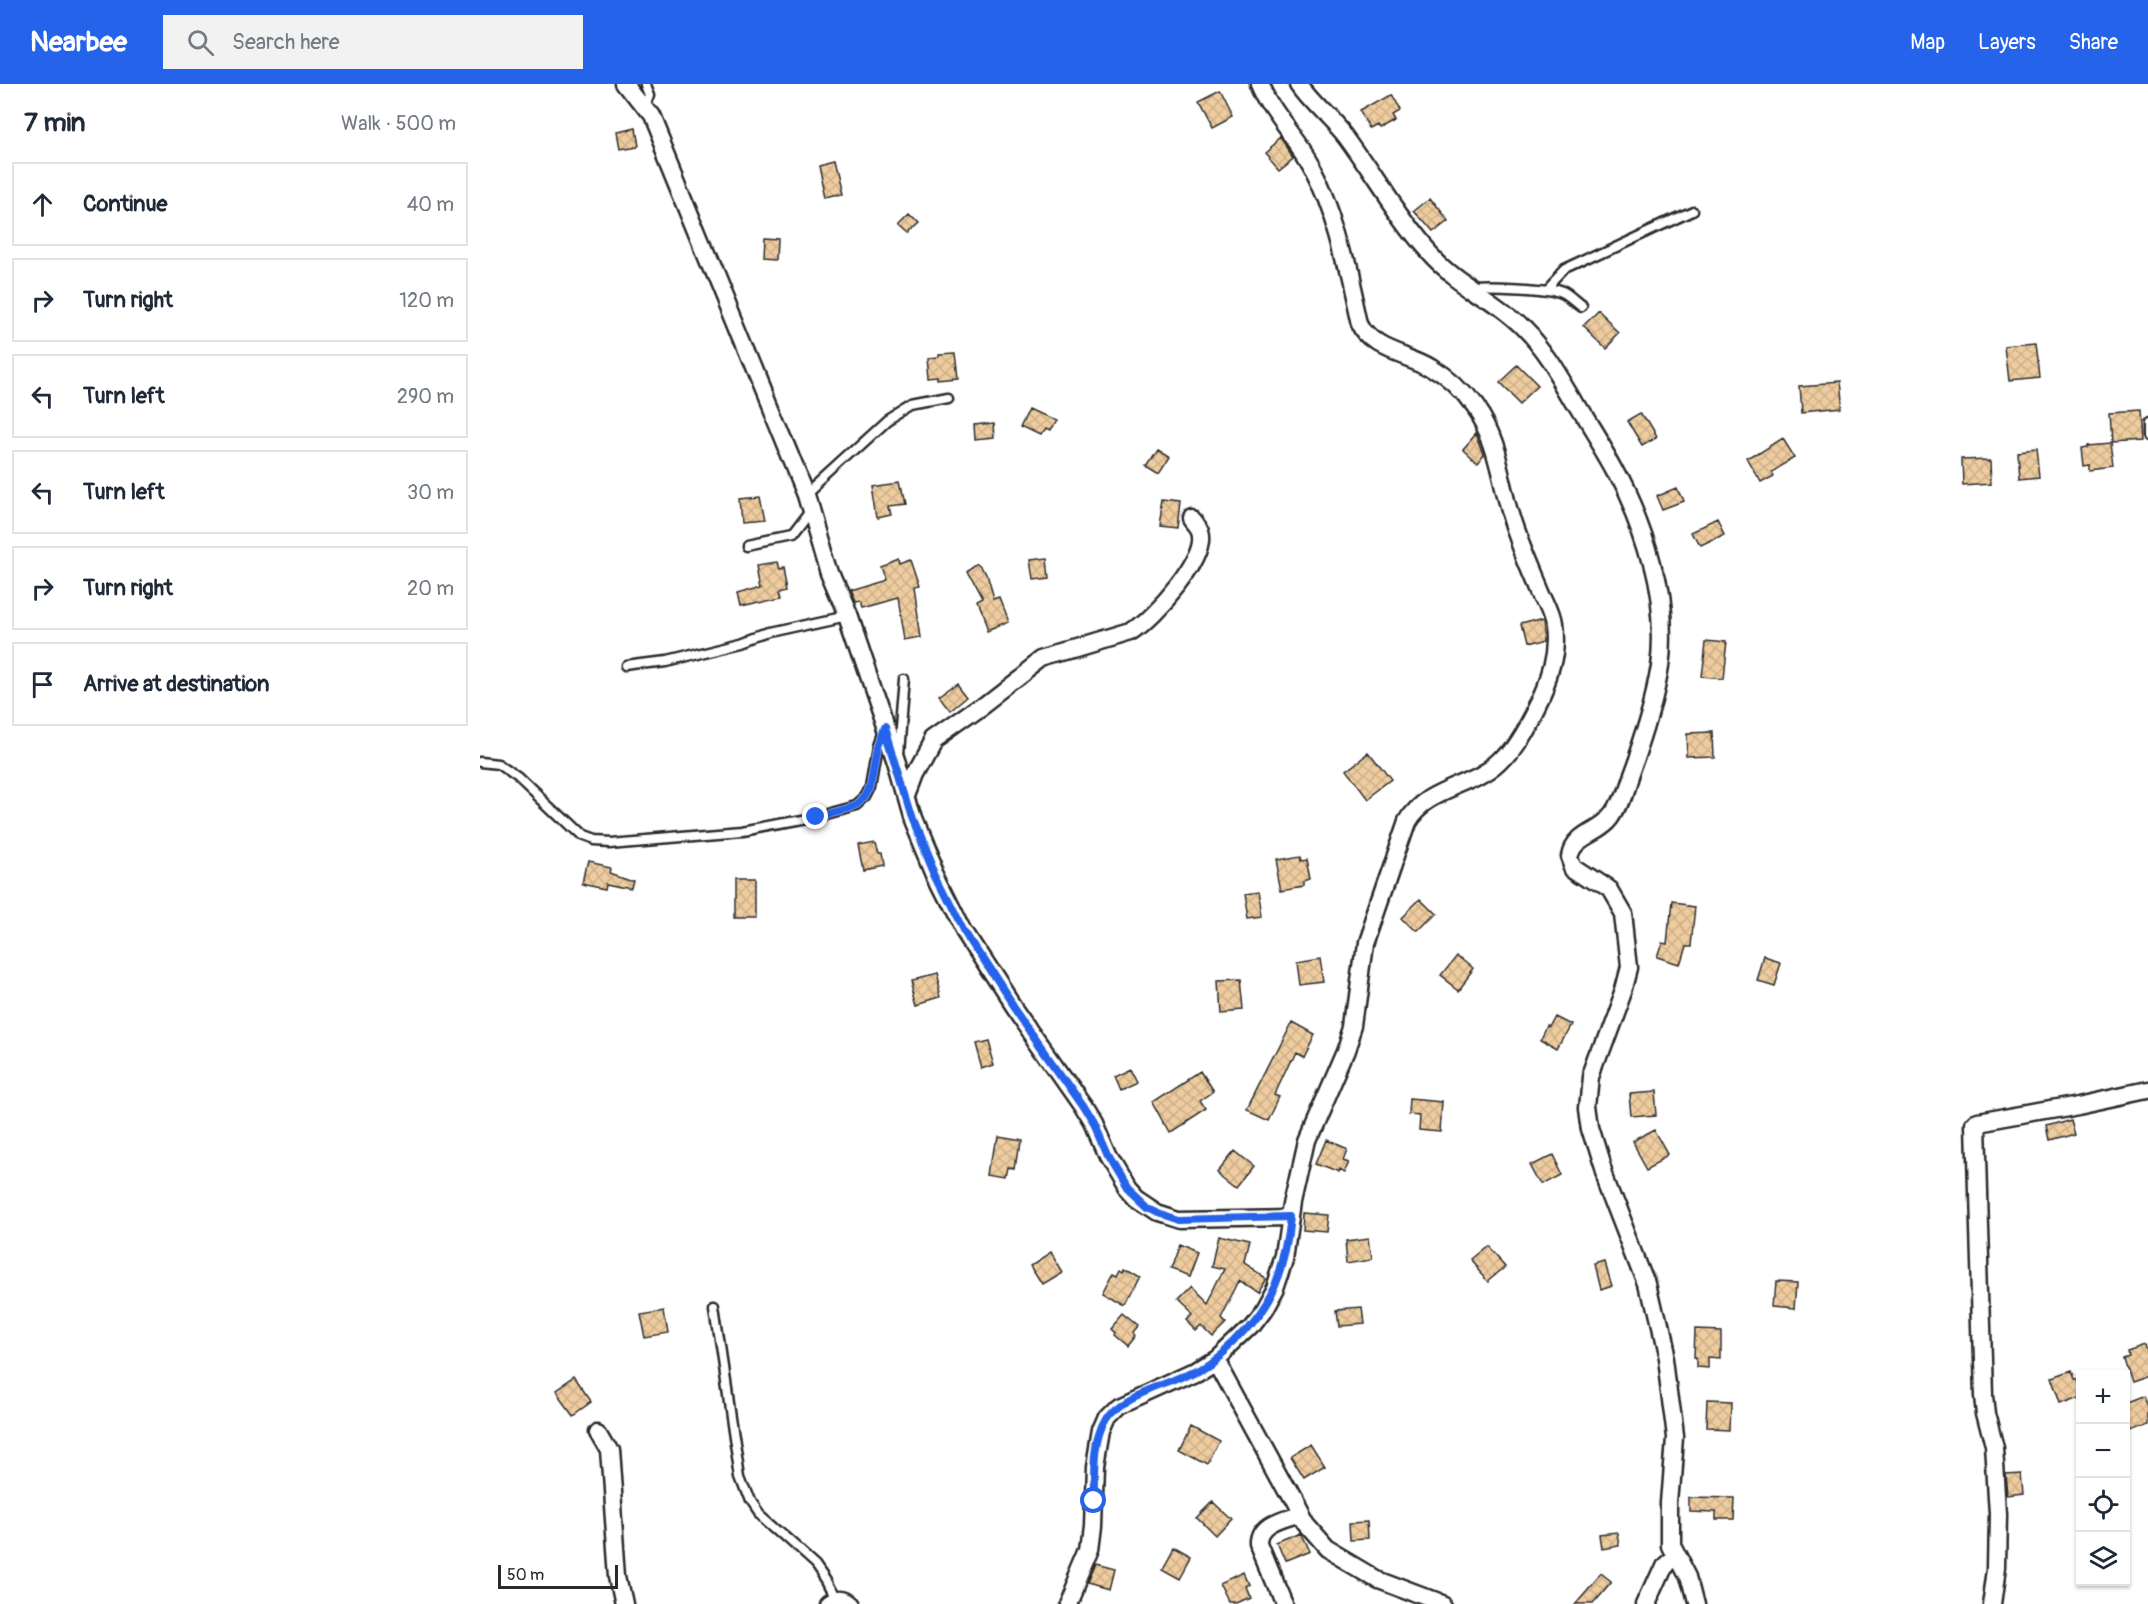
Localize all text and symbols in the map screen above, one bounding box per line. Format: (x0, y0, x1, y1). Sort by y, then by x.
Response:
search box (163, 15, 583, 69)
text: Nearbee (30, 25, 127, 60)
icon: search (184, 26, 217, 59)
text: Search here (232, 28, 340, 56)
text: Map (1910, 29, 1945, 56)
text: Layers (1978, 29, 2036, 56)
text: Share (2069, 29, 2118, 56)
text: 7 min (24, 107, 86, 139)
text: Walk · 500 m (341, 111, 456, 136)
icon: ahead (26, 188, 59, 221)
text: Continue (83, 190, 167, 218)
text: 40 m (407, 192, 454, 217)
icon: right (26, 284, 59, 317)
text: Turn right (83, 286, 173, 314)
text: 120 m (399, 288, 454, 313)
icon: left (26, 380, 59, 413)
text: Turn left (83, 382, 165, 410)
text: 290 m (397, 384, 454, 409)
icon: left (26, 476, 59, 509)
text: Turn left (83, 478, 165, 506)
text: 30 m (407, 480, 454, 505)
icon: right (26, 572, 59, 605)
text: Turn right (83, 574, 173, 602)
text: 20 m (407, 576, 454, 601)
icon: arrive (26, 668, 59, 701)
text: Arrive at destination (83, 670, 269, 698)
route end (802, 803, 828, 829)
map controls (2076, 1370, 2130, 1586)
button: + (2076, 1370, 2130, 1424)
button: − (2076, 1424, 2130, 1478)
button: locate (2076, 1478, 2130, 1532)
route start (1080, 1487, 1106, 1513)
button: layers (2076, 1532, 2130, 1586)
scale bar (498, 1562, 618, 1590)
text: 50 m (507, 1565, 544, 1585)

